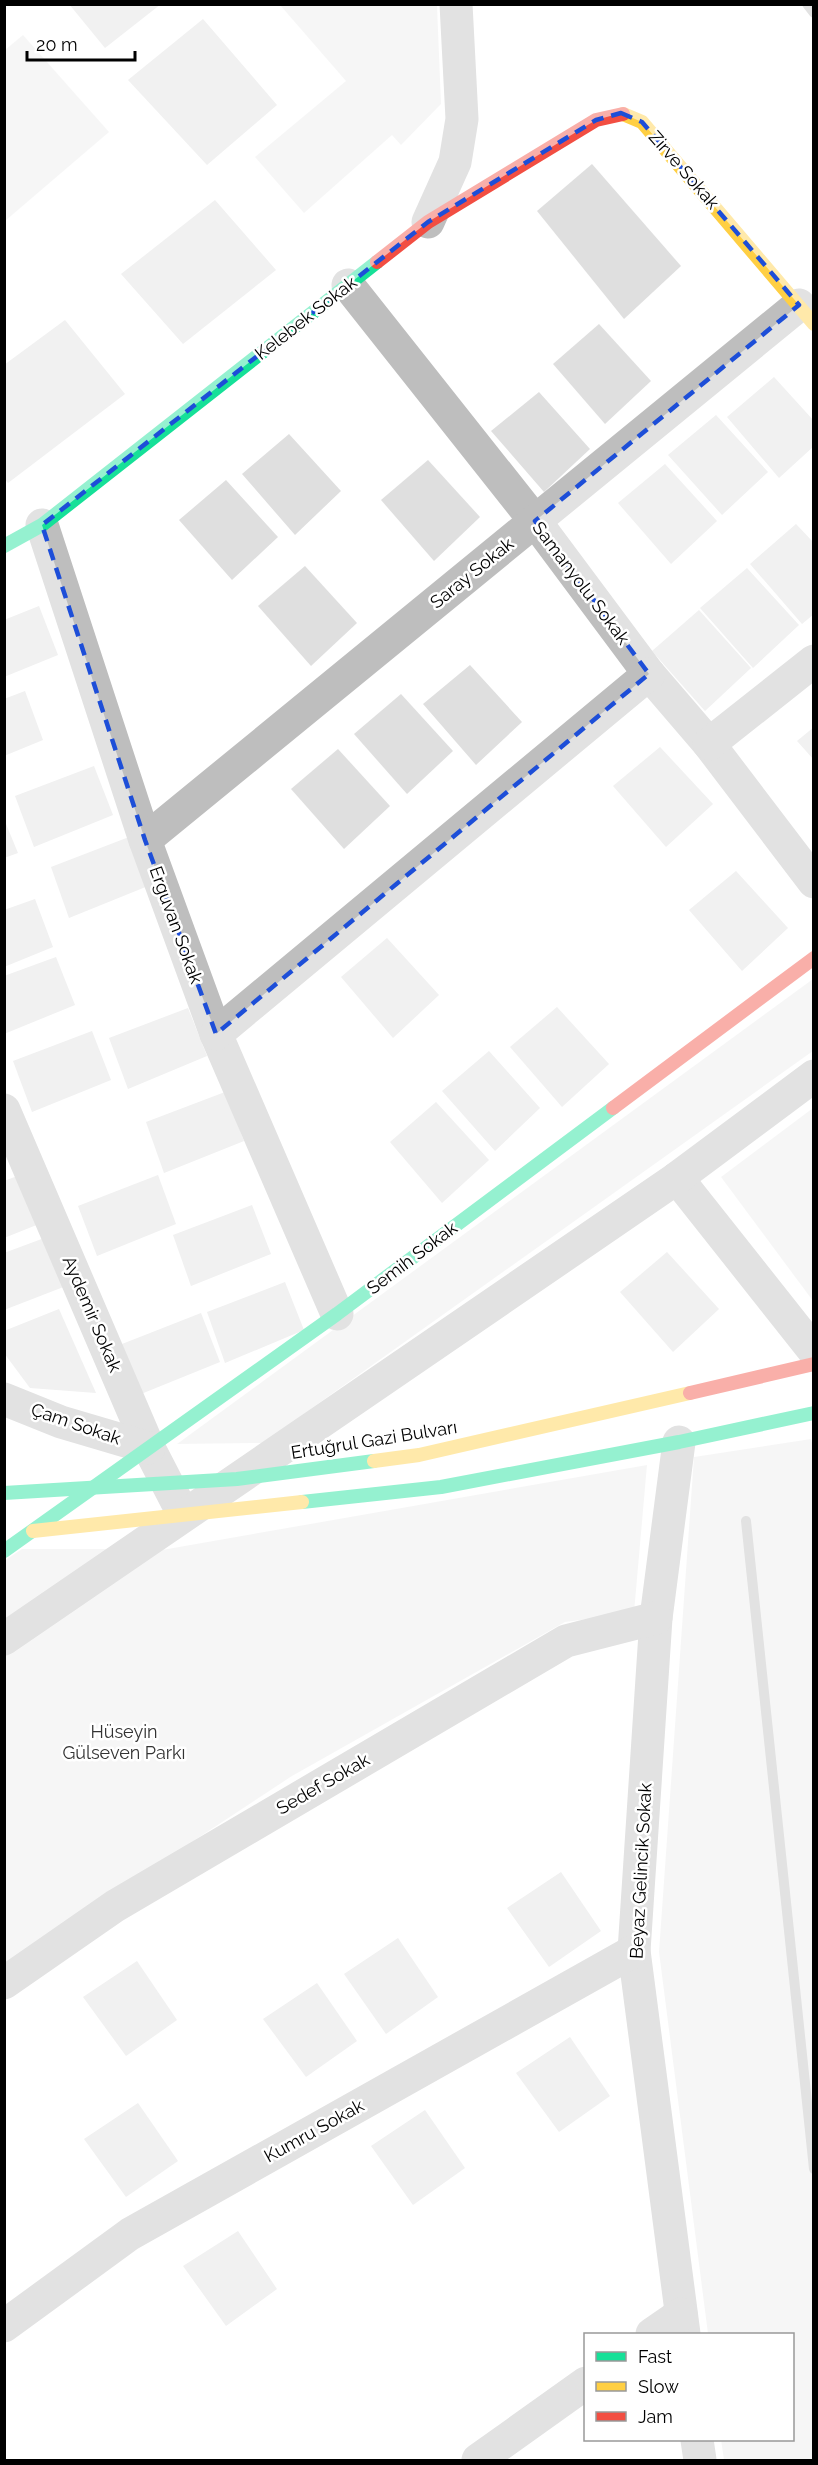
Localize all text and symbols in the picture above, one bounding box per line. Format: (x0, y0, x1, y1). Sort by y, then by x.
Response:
scale bar (27, 24, 135, 62)
text: 20 m (36, 34, 78, 55)
street label: Zirve Sokak (645, 126, 724, 213)
street label: Kelebek Sokak (251, 271, 361, 364)
street label: Samanyolu Sokak (528, 517, 635, 649)
street label: Saray Sokak (426, 532, 518, 613)
street label: Erguvan Sokak (145, 863, 208, 987)
street label: Semih Sokak (362, 1217, 461, 1298)
street label: Aydemir Sokak (59, 1253, 127, 1375)
street label: Çam Sokak (28, 1398, 124, 1449)
street label: Ertuğrul Gazi Bulvarı (289, 1416, 458, 1463)
park label: Hüseyin Gülseven Parkı (62, 1721, 186, 1763)
street label: Sedef Sokak (273, 1748, 373, 1819)
street label: Beyaz Gelincik Sokak (625, 1782, 656, 1960)
street label: Kumru Sokak (260, 2094, 368, 2167)
legend (584, 2333, 794, 2441)
text: Fast (638, 2346, 672, 2367)
text: Slow (638, 2376, 679, 2397)
text: Jam (638, 2406, 673, 2427)

